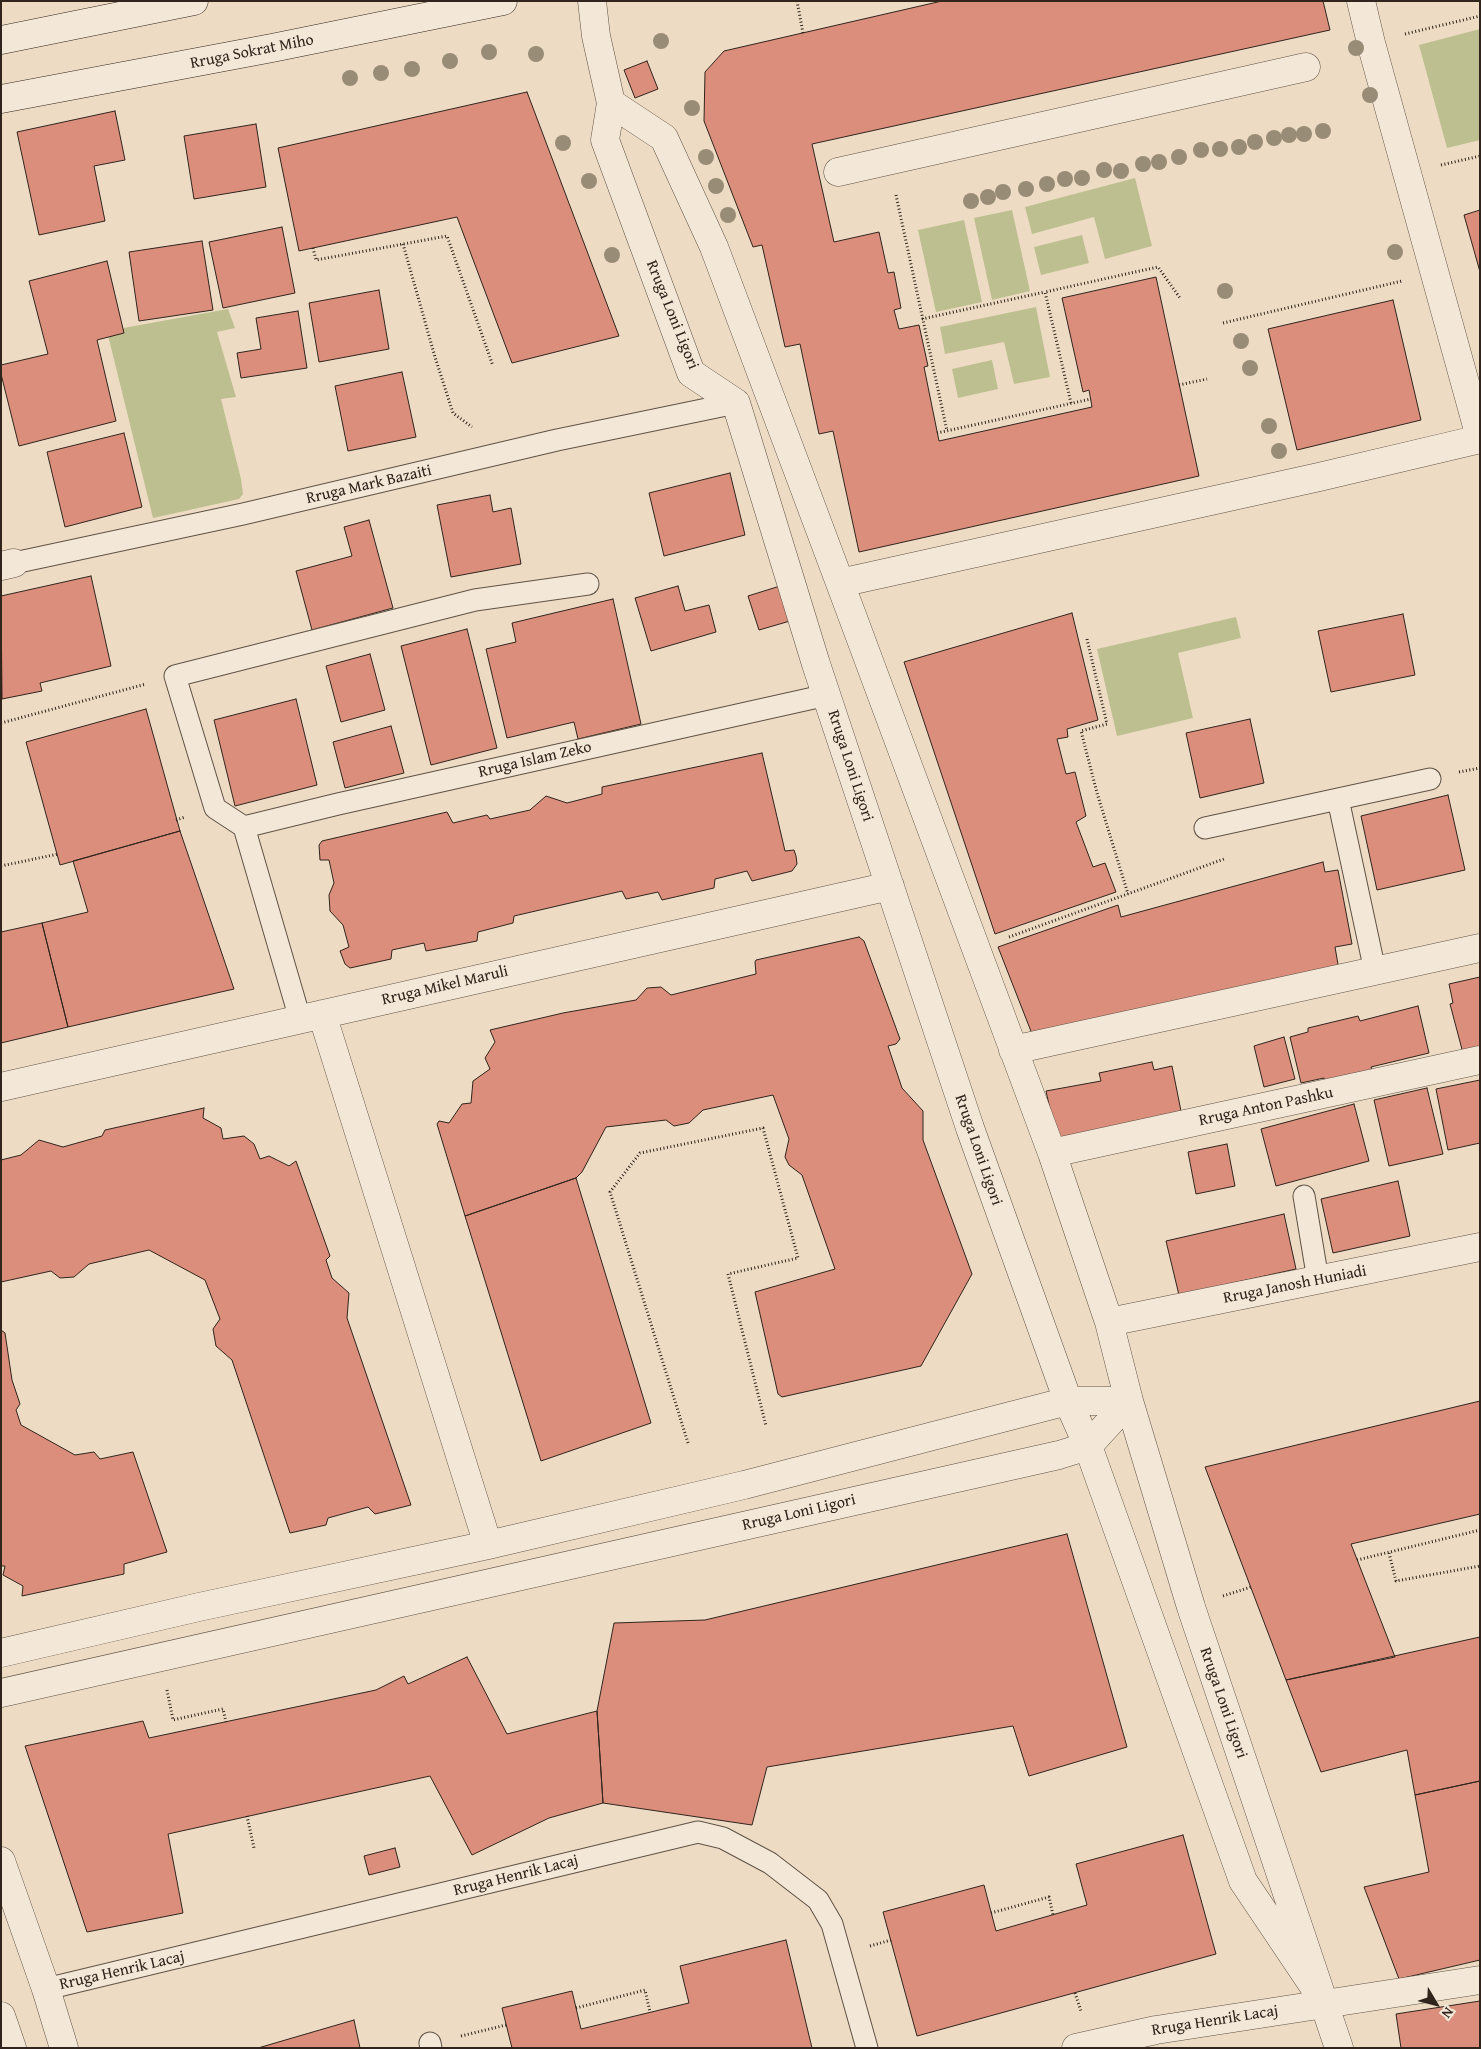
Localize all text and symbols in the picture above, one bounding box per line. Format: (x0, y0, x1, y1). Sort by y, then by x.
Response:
street label: Rruga Sokrat Miho (189, 31, 315, 73)
street label: Rruga Loni Ligori (641, 258, 703, 372)
street label: Rruga Mark Bazaiti (304, 461, 434, 509)
street label: Rruga Loni Ligori (823, 708, 877, 824)
street label: Rruga Islam Zeko (477, 738, 593, 782)
street label: Rruga Mikel Maruli (380, 962, 510, 1010)
street label: Rruga Anton Pashku (1197, 1083, 1335, 1131)
street label: Rruga Loni Ligori (950, 1092, 1006, 1208)
street label: Rruga Janosh Huniadi (1222, 1262, 1368, 1308)
street label: Rruga Loni Ligori (740, 1491, 858, 1535)
street label: Rruga Loni Ligori (1195, 1645, 1251, 1761)
street label: Rruga Henrik Lacaj (452, 1851, 580, 1901)
street label: Rruga Henrik Lacaj (58, 1947, 186, 1995)
north arrow (1411, 1979, 1461, 2029)
street label: Rruga Henrik Lacaj (1150, 2002, 1280, 2040)
text: N (1437, 2003, 1459, 2023)

